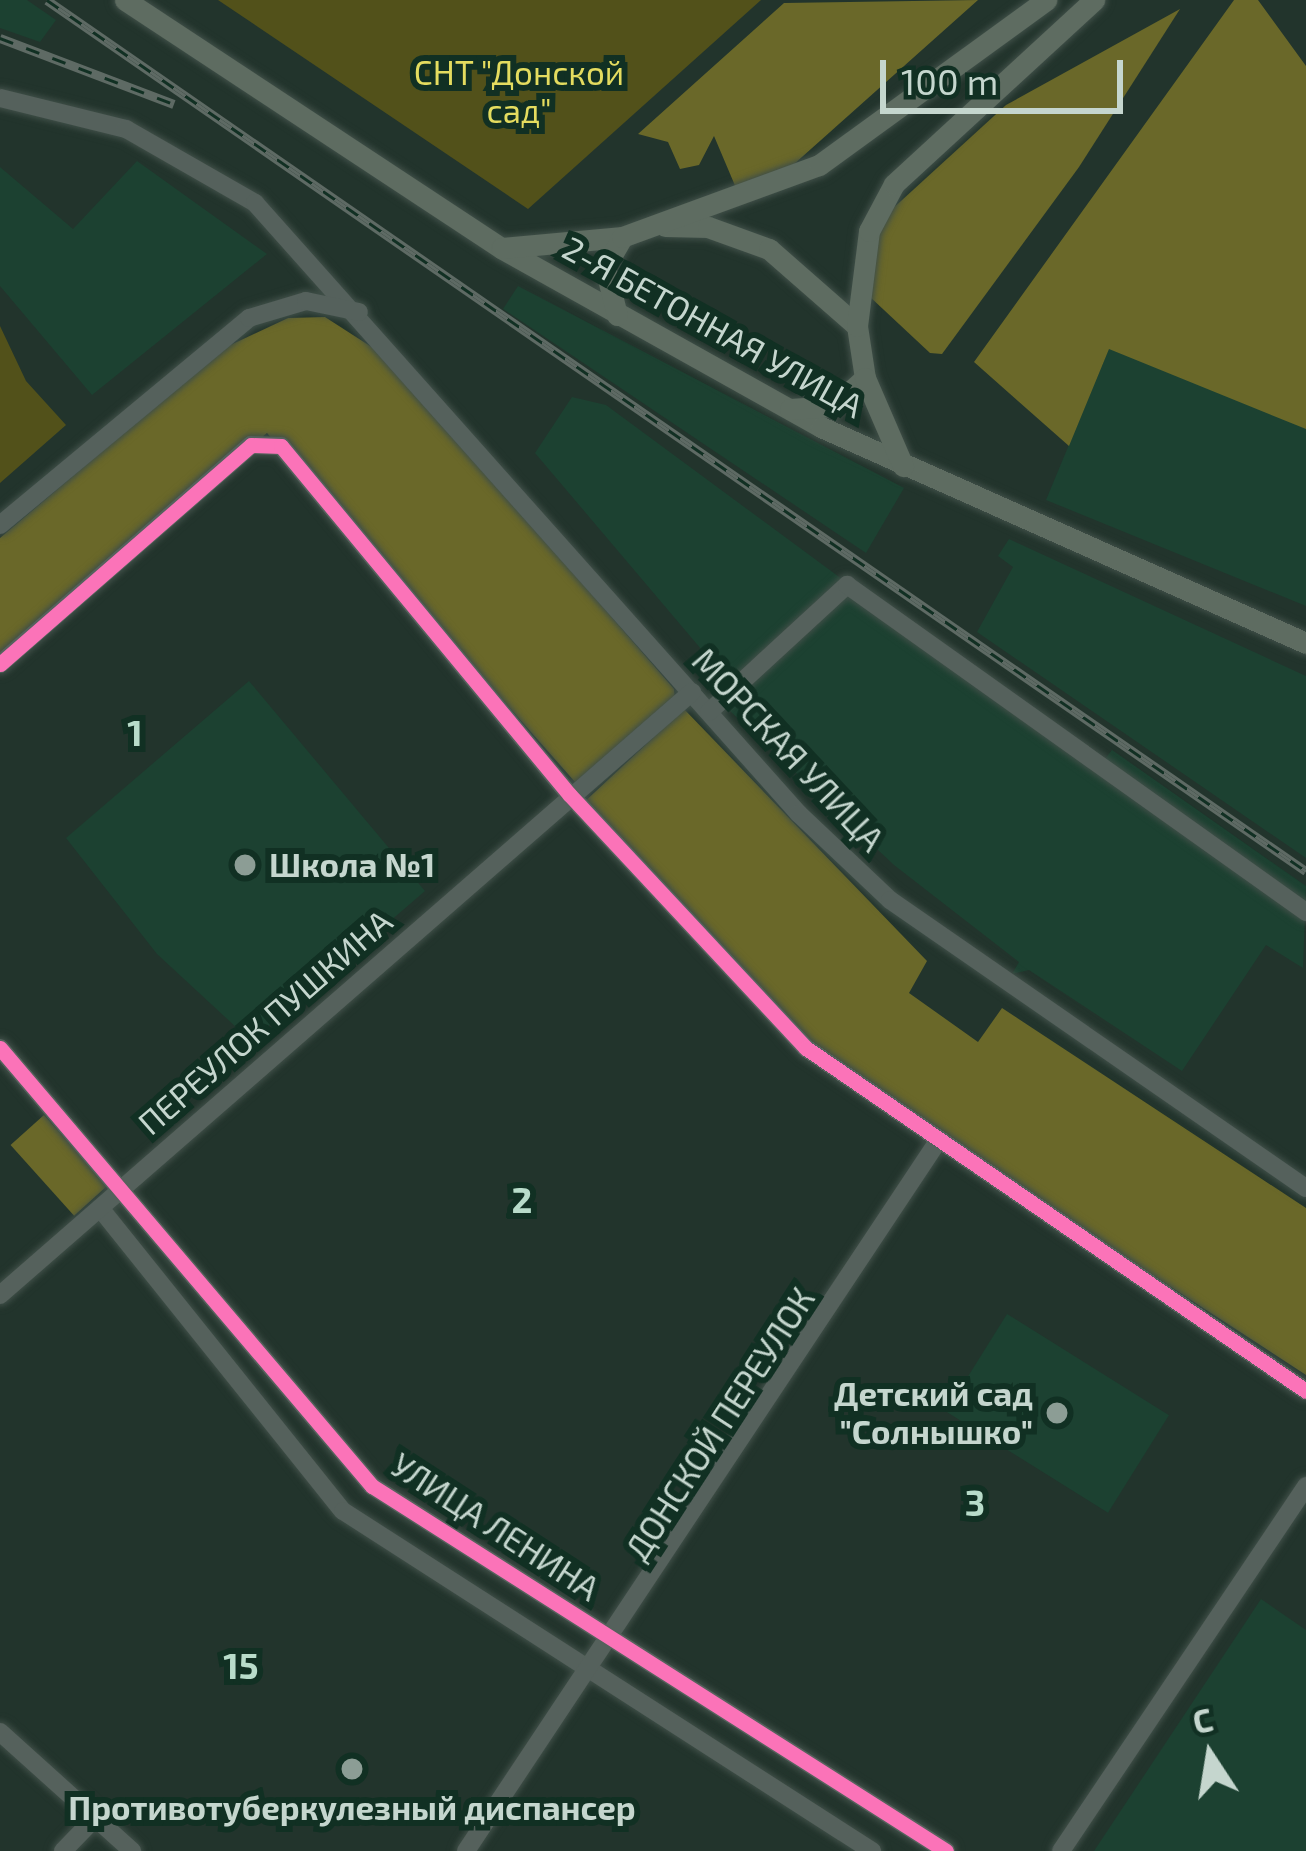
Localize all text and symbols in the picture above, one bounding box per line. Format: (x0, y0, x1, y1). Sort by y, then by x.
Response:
scale bar (886, 36, 1129, 110)
park label: СНТ "Донской сад" (414, 53, 624, 131)
text: 100 m (901, 59, 998, 102)
street label: 2-Я БЕТОННАЯ УЛИЦА (556, 228, 870, 426)
street label: МОРСКАЯ УЛИЦА (684, 641, 892, 859)
district label: 1 (127, 710, 143, 754)
place label: Школа №1 (269, 845, 435, 885)
marker: Школа №1 (232, 852, 258, 878)
street label: ПЕРЕУЛОК ПУШКИНА (130, 901, 400, 1143)
district label: 2 (512, 1177, 532, 1221)
street label: ДОНСКОЙ ПЕРЕУЛОК (617, 1281, 823, 1567)
place label: Детский сад "Солнышко" (834, 1374, 1033, 1452)
marker: Детский сад "Солнышко" (1044, 1400, 1070, 1426)
street label: УЛИЦА ЛЕНИНА (384, 1445, 606, 1609)
district label: 3 (965, 1480, 985, 1524)
district label: 15 (223, 1643, 259, 1687)
north arrow (1150, 1695, 1270, 1815)
text: С (1189, 1698, 1216, 1741)
marker: Противотуберкулезный диспансер (339, 1756, 365, 1782)
place label: Противотуберкулезный диспансер (68, 1788, 636, 1828)

